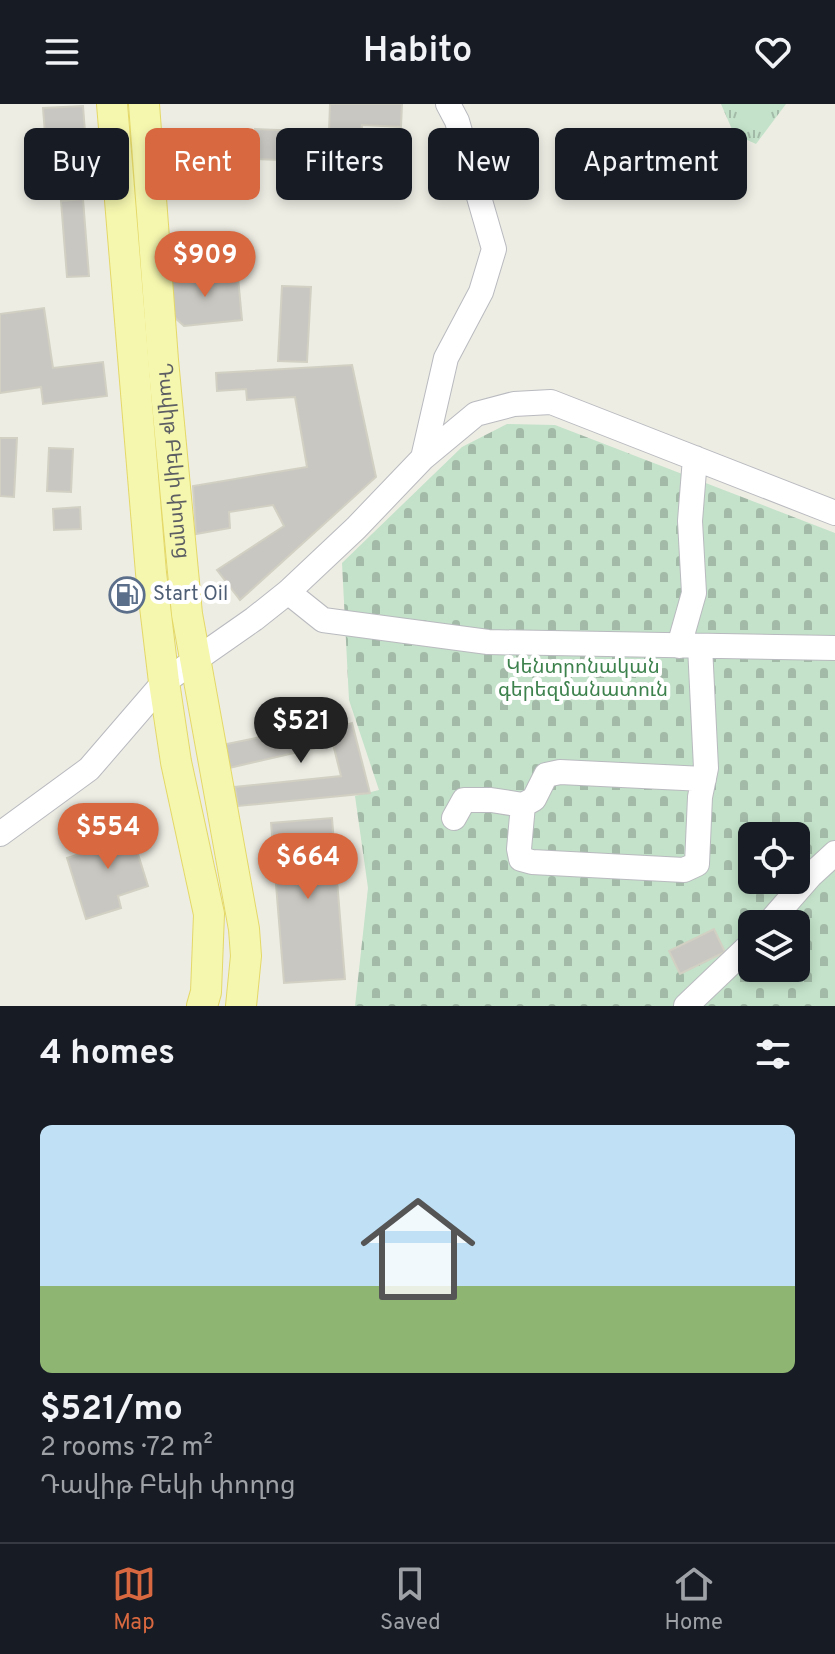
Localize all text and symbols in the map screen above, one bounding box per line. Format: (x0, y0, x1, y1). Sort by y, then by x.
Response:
text: Habito (363, 29, 472, 75)
icon: menu (40, 30, 84, 74)
icon: heart (751, 30, 795, 74)
chip: Buy (24, 128, 129, 200)
chip: Rent (145, 128, 260, 200)
chip: Filters (276, 128, 412, 200)
chip: New (428, 128, 539, 200)
chip: Apartment (555, 128, 747, 200)
pin: $909 (158, 231, 252, 299)
text: $909 (173, 240, 237, 273)
street label: Դավիթ Բեկի փողոց (150, 362, 195, 560)
fuel station icon: Start Oil (108, 576, 146, 614)
place label: Start Oil (153, 582, 228, 608)
park label: Կենտրոնական գերեզմանատուն (498, 655, 668, 704)
pin: $521 (254, 697, 348, 765)
text: $521 (272, 706, 330, 739)
pin: $554 (61, 803, 155, 871)
text: $554 (76, 812, 140, 845)
map controls (738, 822, 810, 982)
button: locate (738, 822, 810, 894)
pin: $664 (261, 833, 355, 901)
text: $664 (276, 842, 340, 875)
button: layers (738, 910, 810, 982)
icon: filters (751, 1032, 795, 1076)
text: 4 homes (40, 1033, 175, 1076)
icon: home (346, 1177, 490, 1321)
text: $521/mo (40, 1389, 183, 1432)
text: 2 rooms · 72 m² (40, 1432, 213, 1465)
text: Դավիթ Բեկի փողոց (40, 1470, 296, 1503)
tab: Map (112, 1562, 156, 1637)
tab: Saved (380, 1562, 441, 1637)
tab: Home (665, 1562, 723, 1637)

